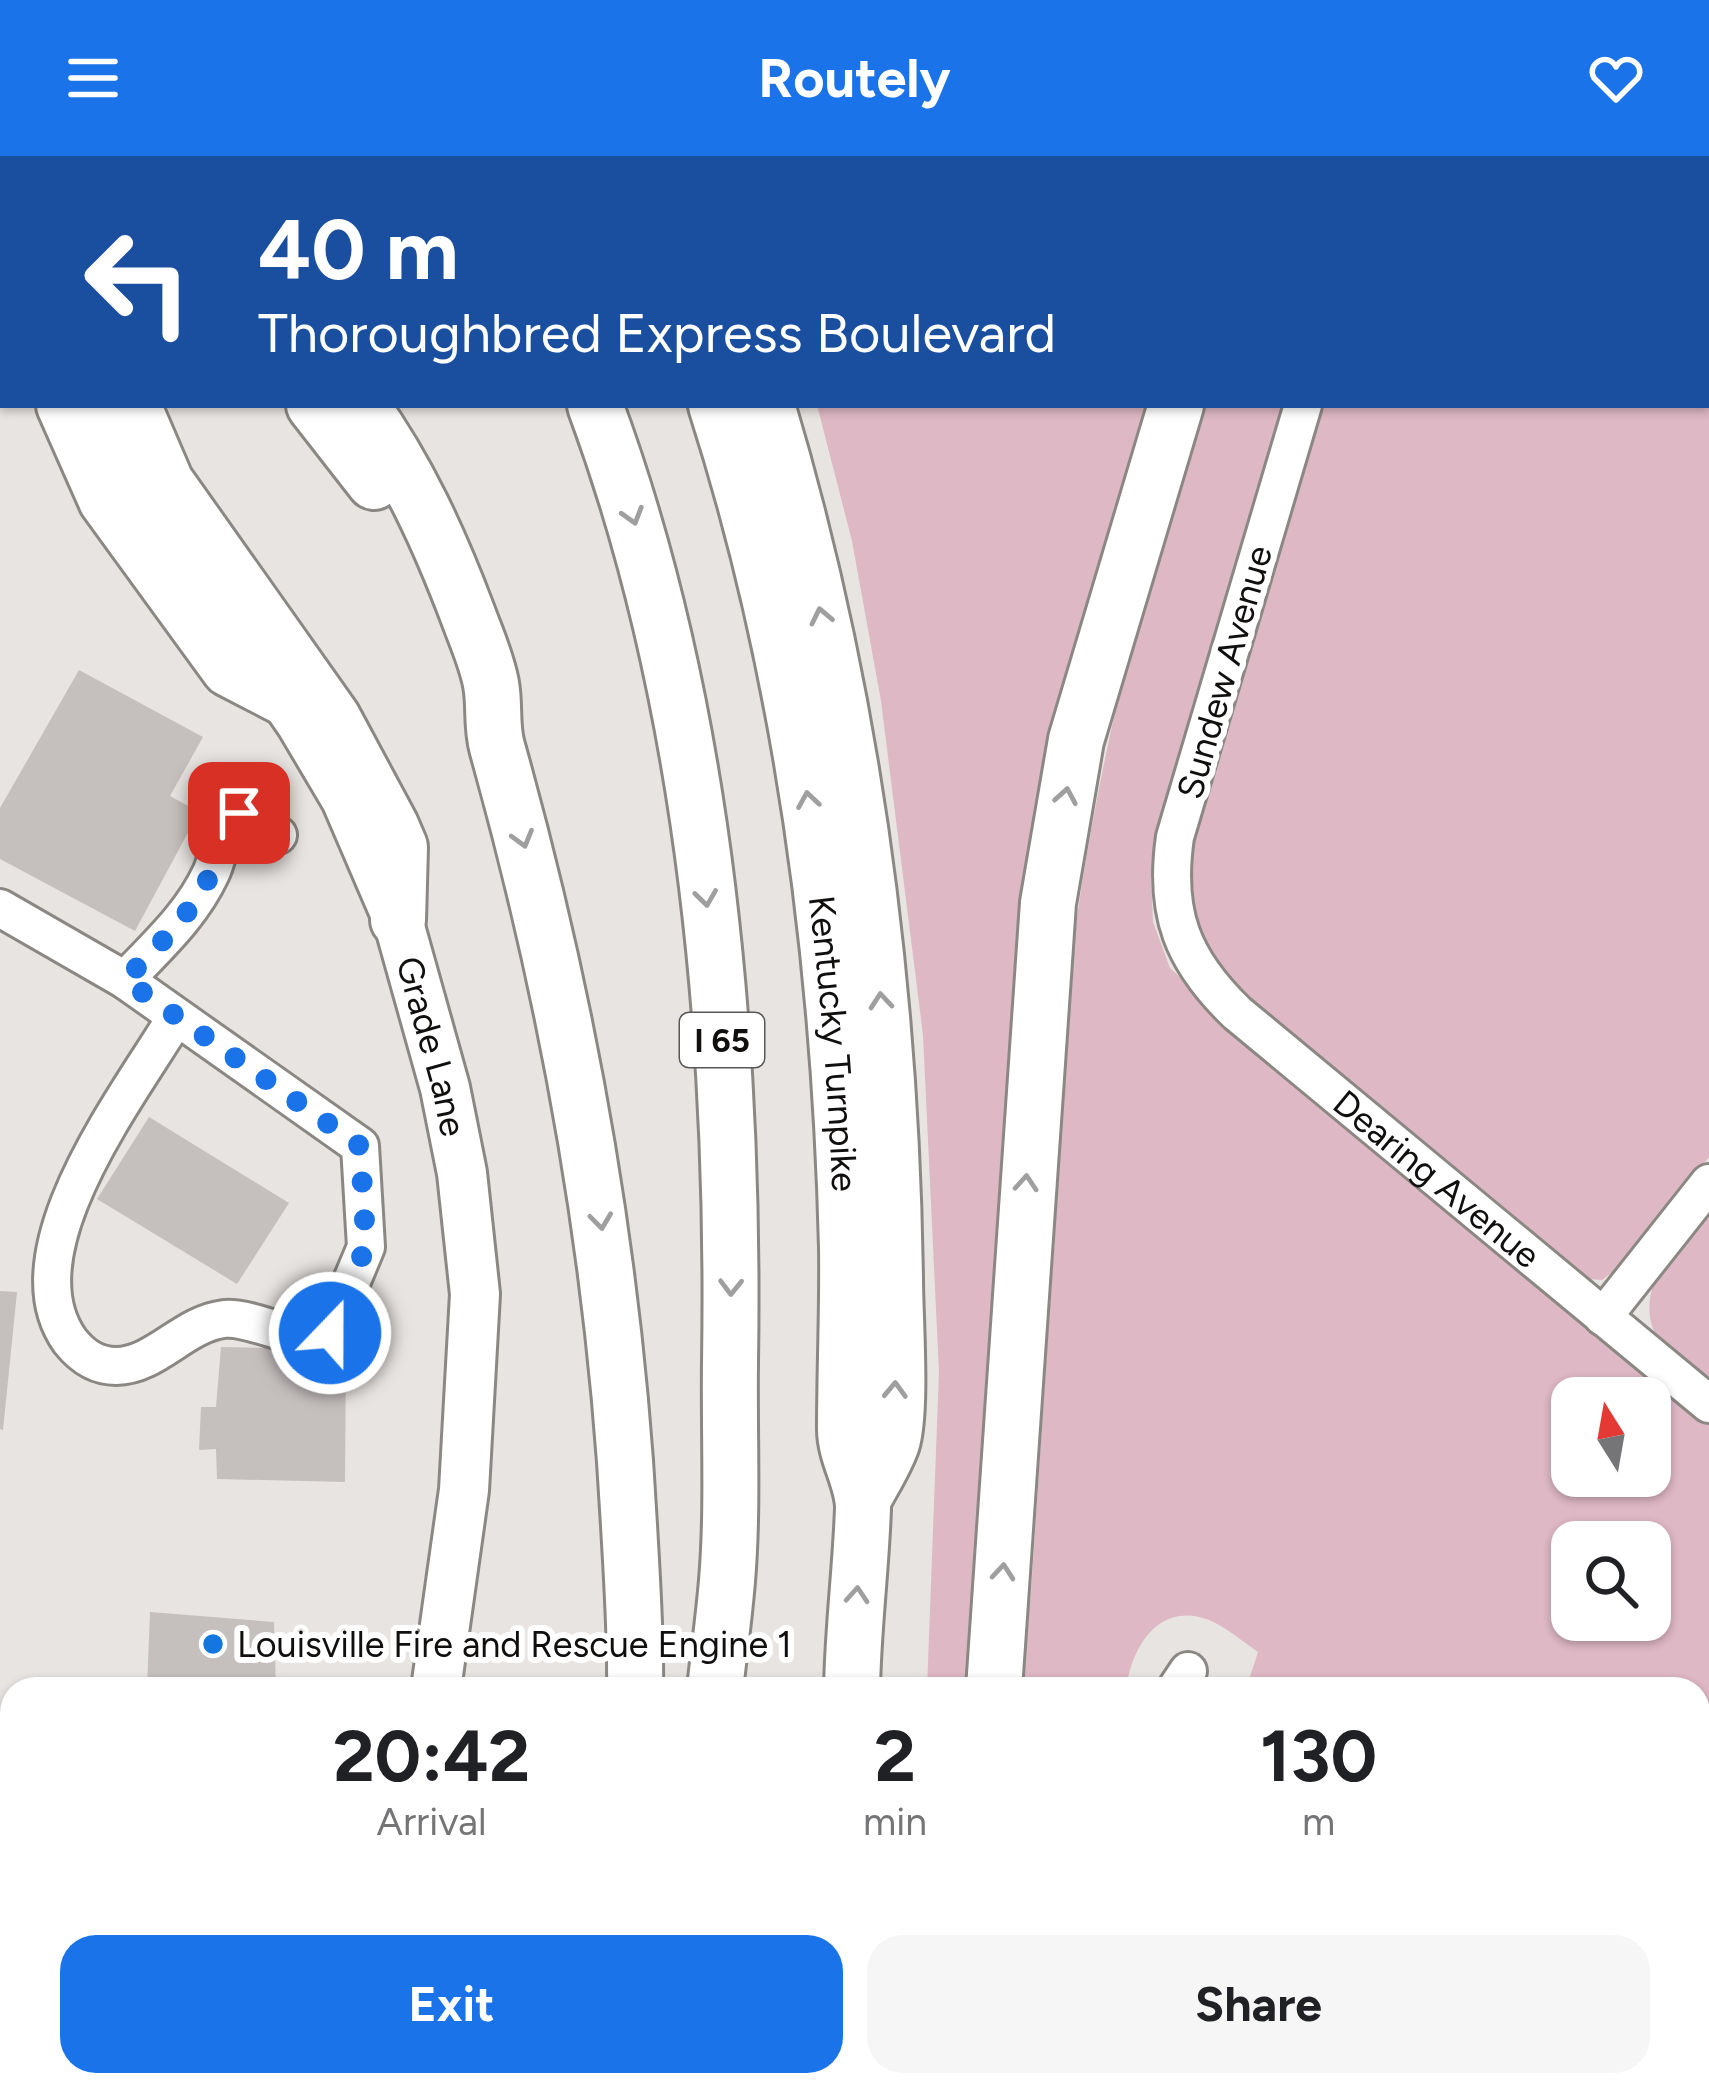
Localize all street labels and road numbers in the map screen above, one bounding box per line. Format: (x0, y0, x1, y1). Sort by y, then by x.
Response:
street label: Sundew Avenue (1168, 541, 1281, 804)
street label: Kentucky Turnpike (800, 893, 866, 1192)
street label: Grade Lane (387, 952, 475, 1140)
road number: I 65 (680, 1013, 764, 1067)
street label: Dearing Avenue (1325, 1081, 1549, 1277)

